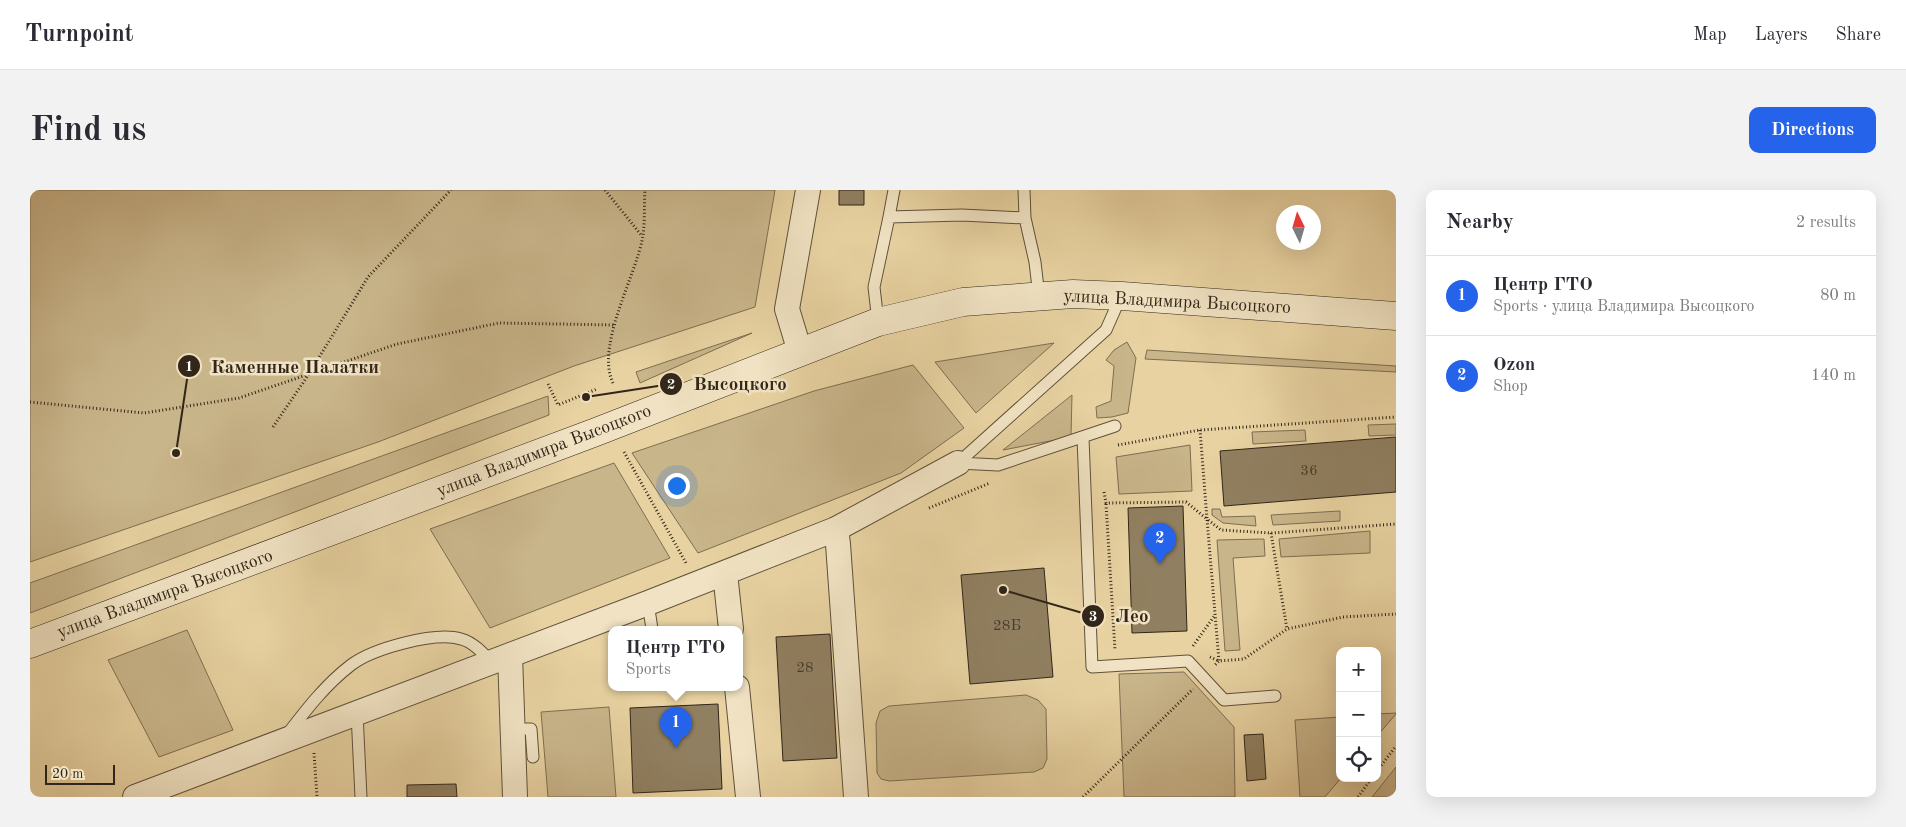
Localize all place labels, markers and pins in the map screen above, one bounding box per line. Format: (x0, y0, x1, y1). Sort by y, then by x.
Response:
callout: Каменные Палатки (176, 349, 390, 383)
callout: Высоцкого (659, 367, 797, 401)
pin: 2 (1144, 523, 1176, 564)
callout: Лео (1081, 599, 1159, 633)
pin: 1 (660, 707, 692, 748)

